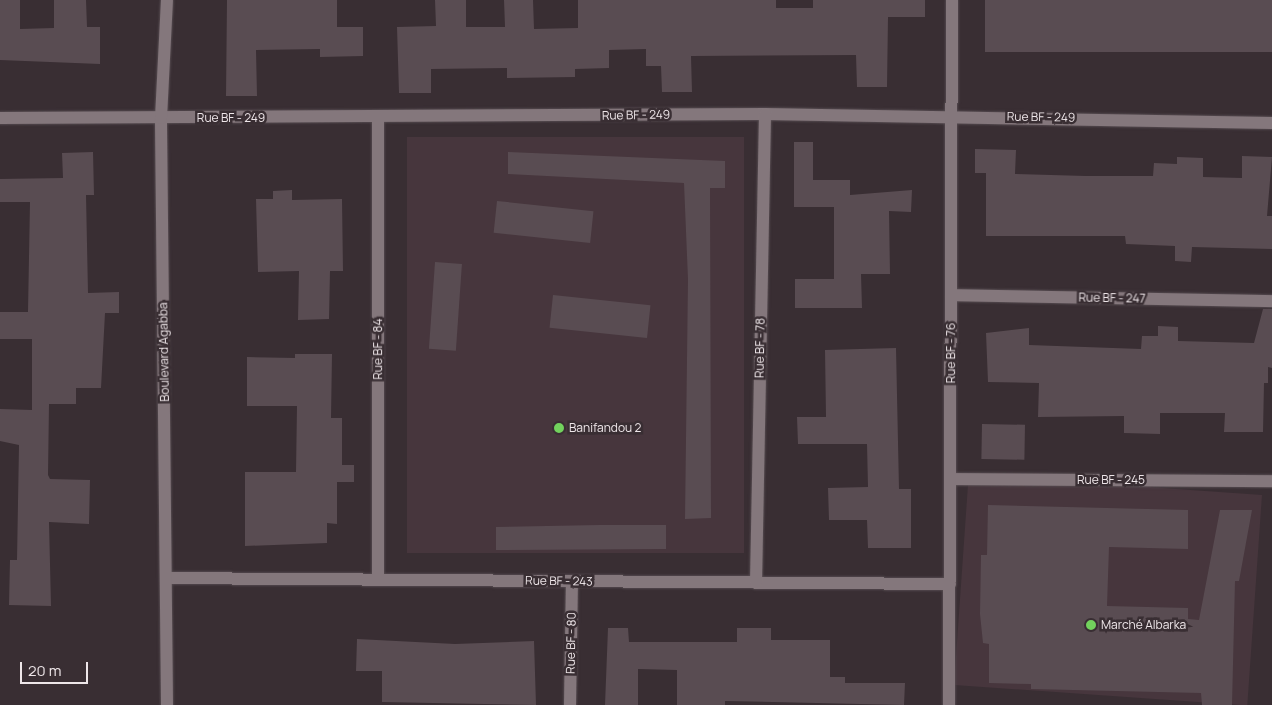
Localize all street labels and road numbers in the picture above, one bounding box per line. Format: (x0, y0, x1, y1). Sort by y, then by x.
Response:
street label: Rue BF - 249 (602, 107, 670, 123)
street label: Rue BF - 249 (1007, 109, 1075, 125)
street label: Rue BF - 249 (197, 111, 265, 125)
street label: Rue BF - 247 (1078, 290, 1146, 306)
street label: Boulevard Agabba (156, 302, 172, 402)
street label: Rue BF - 84 (371, 318, 385, 380)
street label: Rue BF - 78 (752, 318, 768, 378)
street label: Rue BF - 76 (944, 323, 958, 383)
street label: Rue BF - 245 (1077, 473, 1145, 487)
street label: Rue BF - 243 (525, 573, 593, 589)
street label: Rue BF - 80 (563, 612, 579, 674)

